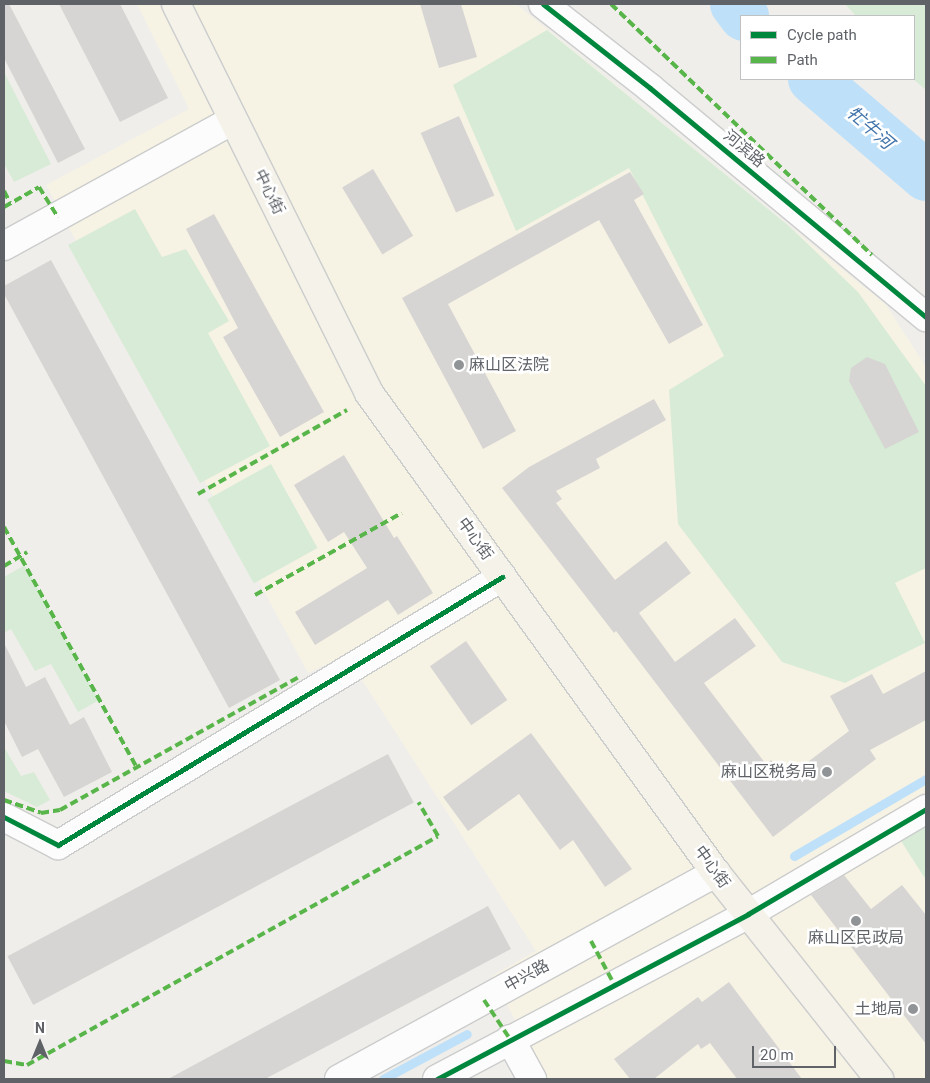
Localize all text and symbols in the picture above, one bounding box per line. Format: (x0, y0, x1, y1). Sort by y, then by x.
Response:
legend (740, 15, 915, 80)
text: Cycle path (787, 26, 857, 44)
text: Path (787, 51, 818, 69)
water label: 牤牛河 (843, 102, 897, 154)
street label: 河滨路 (719, 126, 769, 172)
street label: 中心街 (250, 166, 288, 218)
place label: 麻山区法院 (469, 355, 549, 375)
marker: 麻山区法院 (453, 359, 465, 371)
street label: 中心街 (453, 514, 497, 564)
place label: 麻山区税务局 (721, 762, 817, 782)
marker: 麻山区税务局 (821, 766, 833, 778)
street label: 中心街 (690, 842, 734, 892)
marker: 麻山区民政局 (850, 915, 862, 927)
place label: 麻山区民政局 (808, 928, 904, 948)
street label: 中兴路 (501, 956, 553, 996)
place label: 土地局 (855, 999, 903, 1019)
marker: 土地局 (907, 1003, 919, 1015)
north arrow (15, 1018, 65, 1068)
text: N (35, 1020, 45, 1036)
scale bar (755, 1036, 839, 1068)
text: 20 m (760, 1046, 794, 1064)

